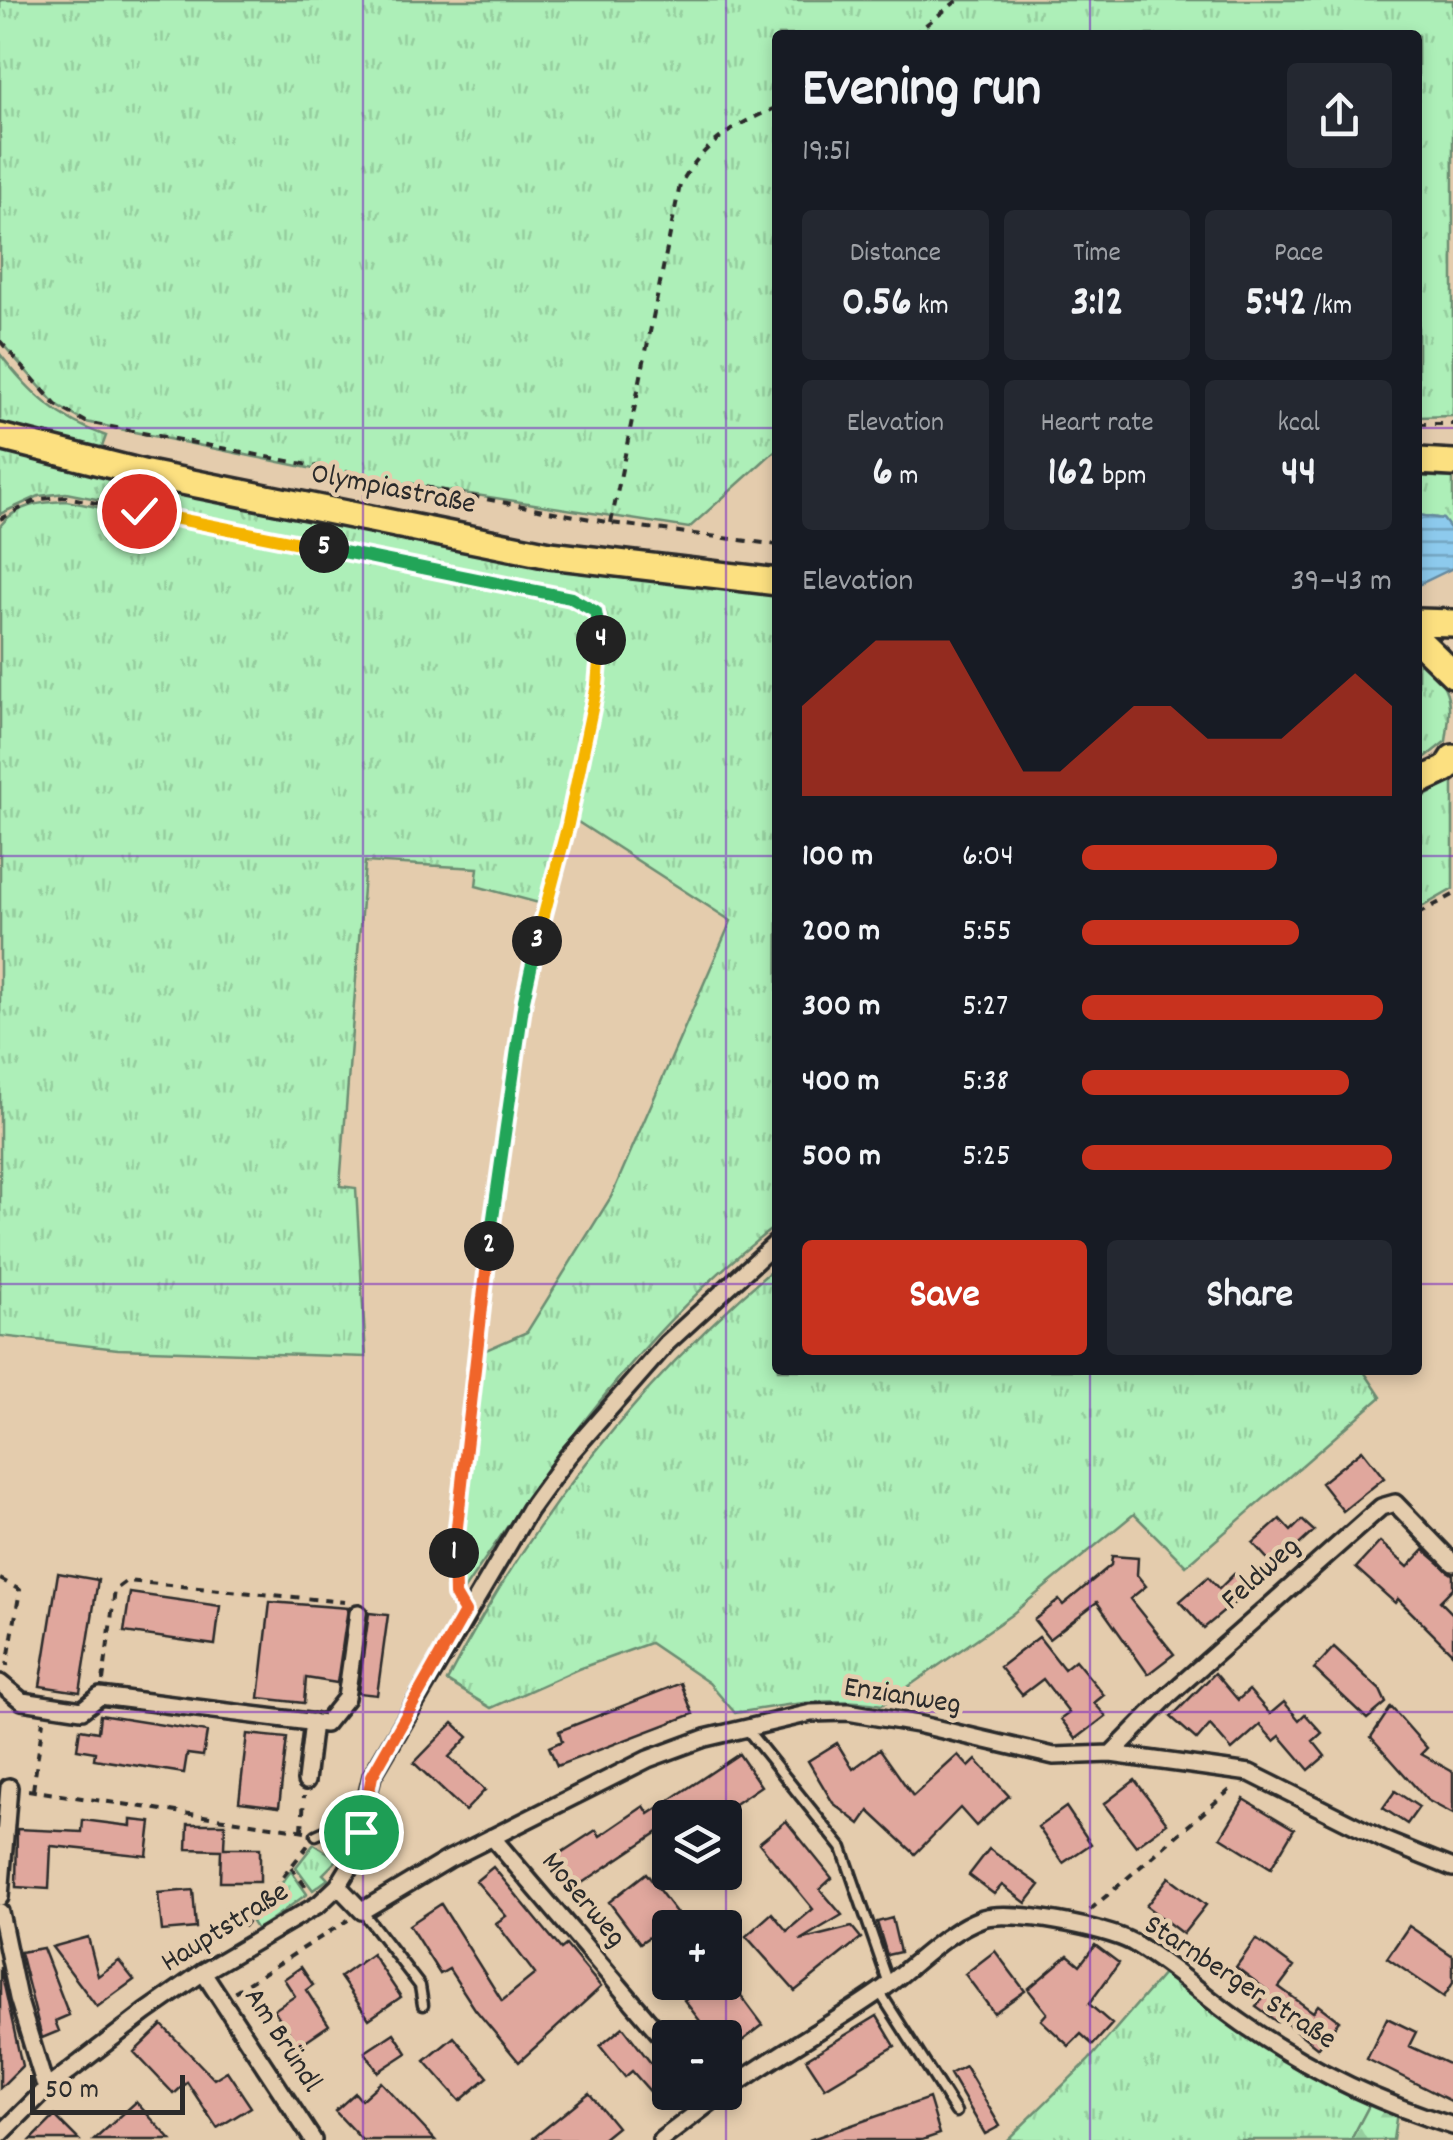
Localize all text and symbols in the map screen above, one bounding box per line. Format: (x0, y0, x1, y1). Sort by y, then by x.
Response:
text: Evening run (802, 53, 1041, 132)
button: share (1287, 63, 1392, 168)
text: 19:51 (802, 130, 851, 176)
text: Distance (850, 235, 941, 275)
text: Time (1073, 235, 1121, 275)
text: Pace (1274, 235, 1323, 275)
text: 0.56 (842, 275, 912, 335)
text: 3:12 (1070, 275, 1124, 335)
text: 5:42 (1245, 275, 1307, 335)
text: km (912, 288, 949, 328)
text: /km (1307, 288, 1352, 328)
text: Elevation (847, 405, 944, 445)
text: Heart rate (1040, 405, 1154, 445)
text: kcal (1277, 405, 1320, 445)
text: 6 (872, 445, 893, 505)
text: 162 (1048, 445, 1096, 505)
text: 44 (1281, 445, 1316, 505)
street label: Olympiastraße (307, 454, 479, 528)
text: m (893, 458, 918, 498)
text: bpm (1096, 458, 1146, 498)
pin (97, 469, 182, 554)
icon: check (112, 484, 167, 539)
pin: 5 (299, 523, 349, 573)
text: 5 (318, 528, 330, 568)
text: Elevation (802, 560, 913, 606)
text: 39–43 m (1290, 560, 1392, 606)
pin: 4 (576, 615, 626, 665)
text: 4 (595, 620, 607, 660)
text: 100 m (802, 835, 873, 881)
text: 6:04 (962, 835, 1014, 881)
text: 200 m (802, 910, 880, 956)
text: 5:55 (962, 910, 1012, 956)
pin: 3 (512, 916, 562, 966)
text: 3 (531, 921, 543, 961)
text: 300 m (802, 985, 880, 1031)
text: 5:27 (962, 985, 1008, 1031)
text: 400 m (802, 1060, 879, 1106)
text: 5:38 (962, 1060, 1009, 1106)
text: 500 m (802, 1135, 881, 1181)
text: 5:25 (962, 1135, 1011, 1181)
pin: 2 (464, 1221, 514, 1271)
text: 2 (483, 1226, 495, 1266)
button: Save (802, 1240, 1087, 1355)
button: Share (1107, 1240, 1392, 1355)
pin: 1 (429, 1528, 479, 1578)
street label: Feldweg (1213, 1528, 1311, 1622)
text: 1 (451, 1533, 457, 1573)
street label: Enzianweg (840, 1668, 964, 1728)
pin (319, 1790, 404, 1875)
map controls (652, 1800, 742, 2110)
button: layers (652, 1800, 742, 1890)
icon: arrive (334, 1805, 389, 1860)
street label: Moserweg (529, 1844, 635, 1958)
street label: Hauptstraße (154, 1873, 298, 1985)
street label: Starnberger Straße (1134, 1906, 1344, 2062)
button: + (652, 1910, 742, 2000)
street label: Am Bründl (231, 1980, 331, 2102)
button: − (652, 2020, 742, 2110)
scale bar (30, 2070, 185, 2114)
text: 50 m (45, 2072, 99, 2112)

